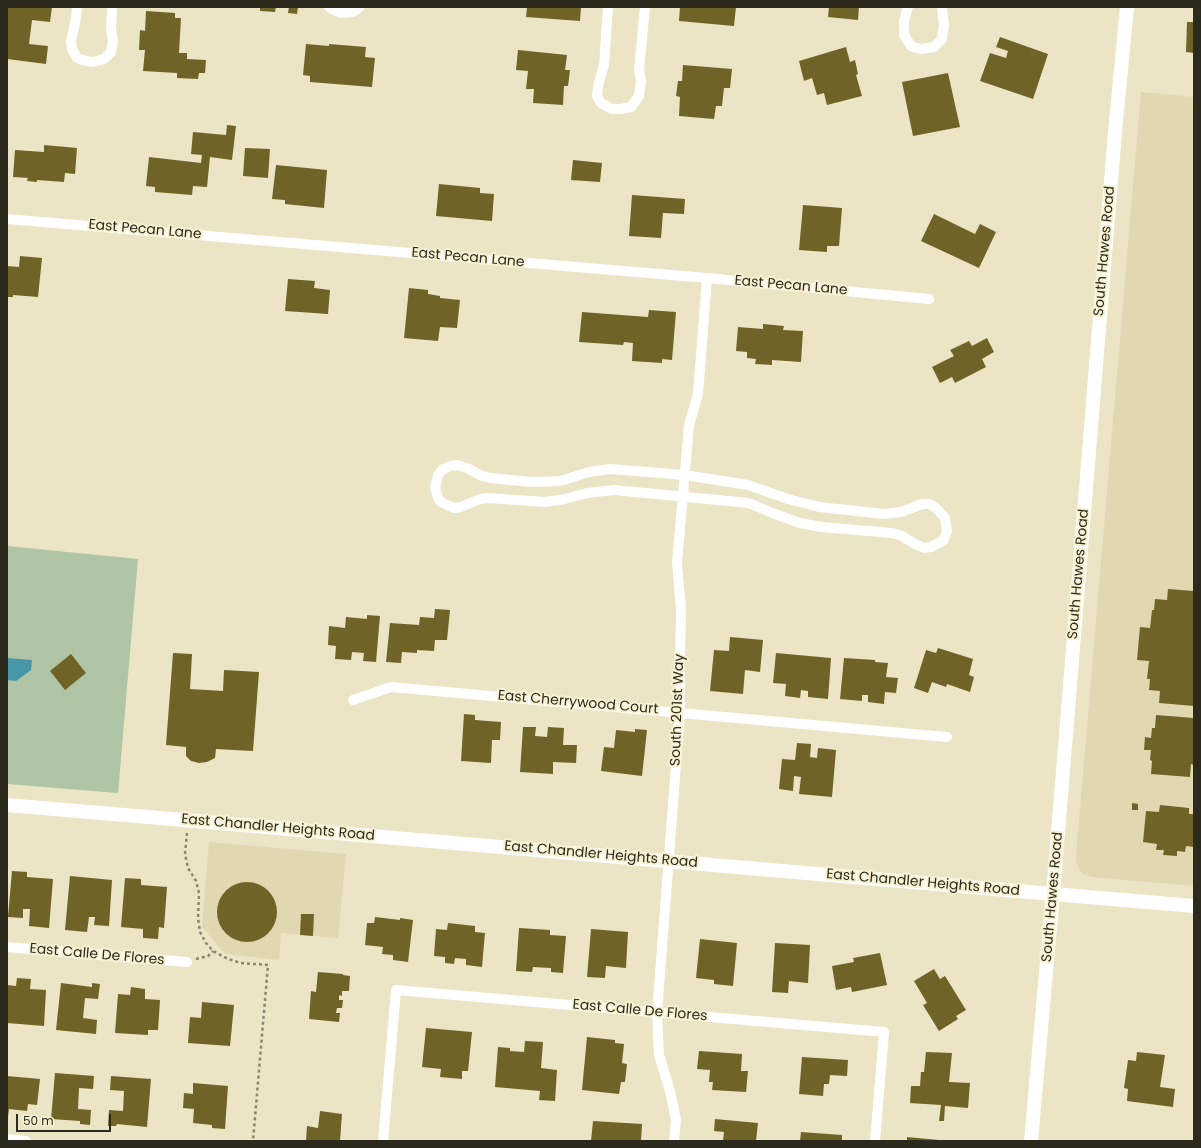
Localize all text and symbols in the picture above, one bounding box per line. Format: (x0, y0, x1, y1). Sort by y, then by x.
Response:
street label: South Hawes Road (1091, 185, 1119, 317)
street label: East Pecan Lane (88, 217, 202, 243)
street label: East Pecan Lane (411, 245, 525, 271)
street label: East Pecan Lane (734, 273, 848, 299)
street label: South Hawes Road (1065, 508, 1093, 640)
street label: South 201st Way (668, 654, 688, 766)
street label: East Cherrywood Court (497, 688, 659, 718)
street label: East Chandler Heights Road (180, 811, 376, 845)
street label: South Hawes Road (1039, 831, 1067, 963)
street label: East Chandler Heights Road (503, 838, 699, 872)
street label: East Chandler Heights Road (825, 866, 1021, 900)
street label: East Calle De Flores (29, 941, 165, 969)
street label: East Calle De Flores (572, 997, 708, 1025)
scale bar (18, 1106, 113, 1132)
text: 50 m (23, 1112, 54, 1129)

